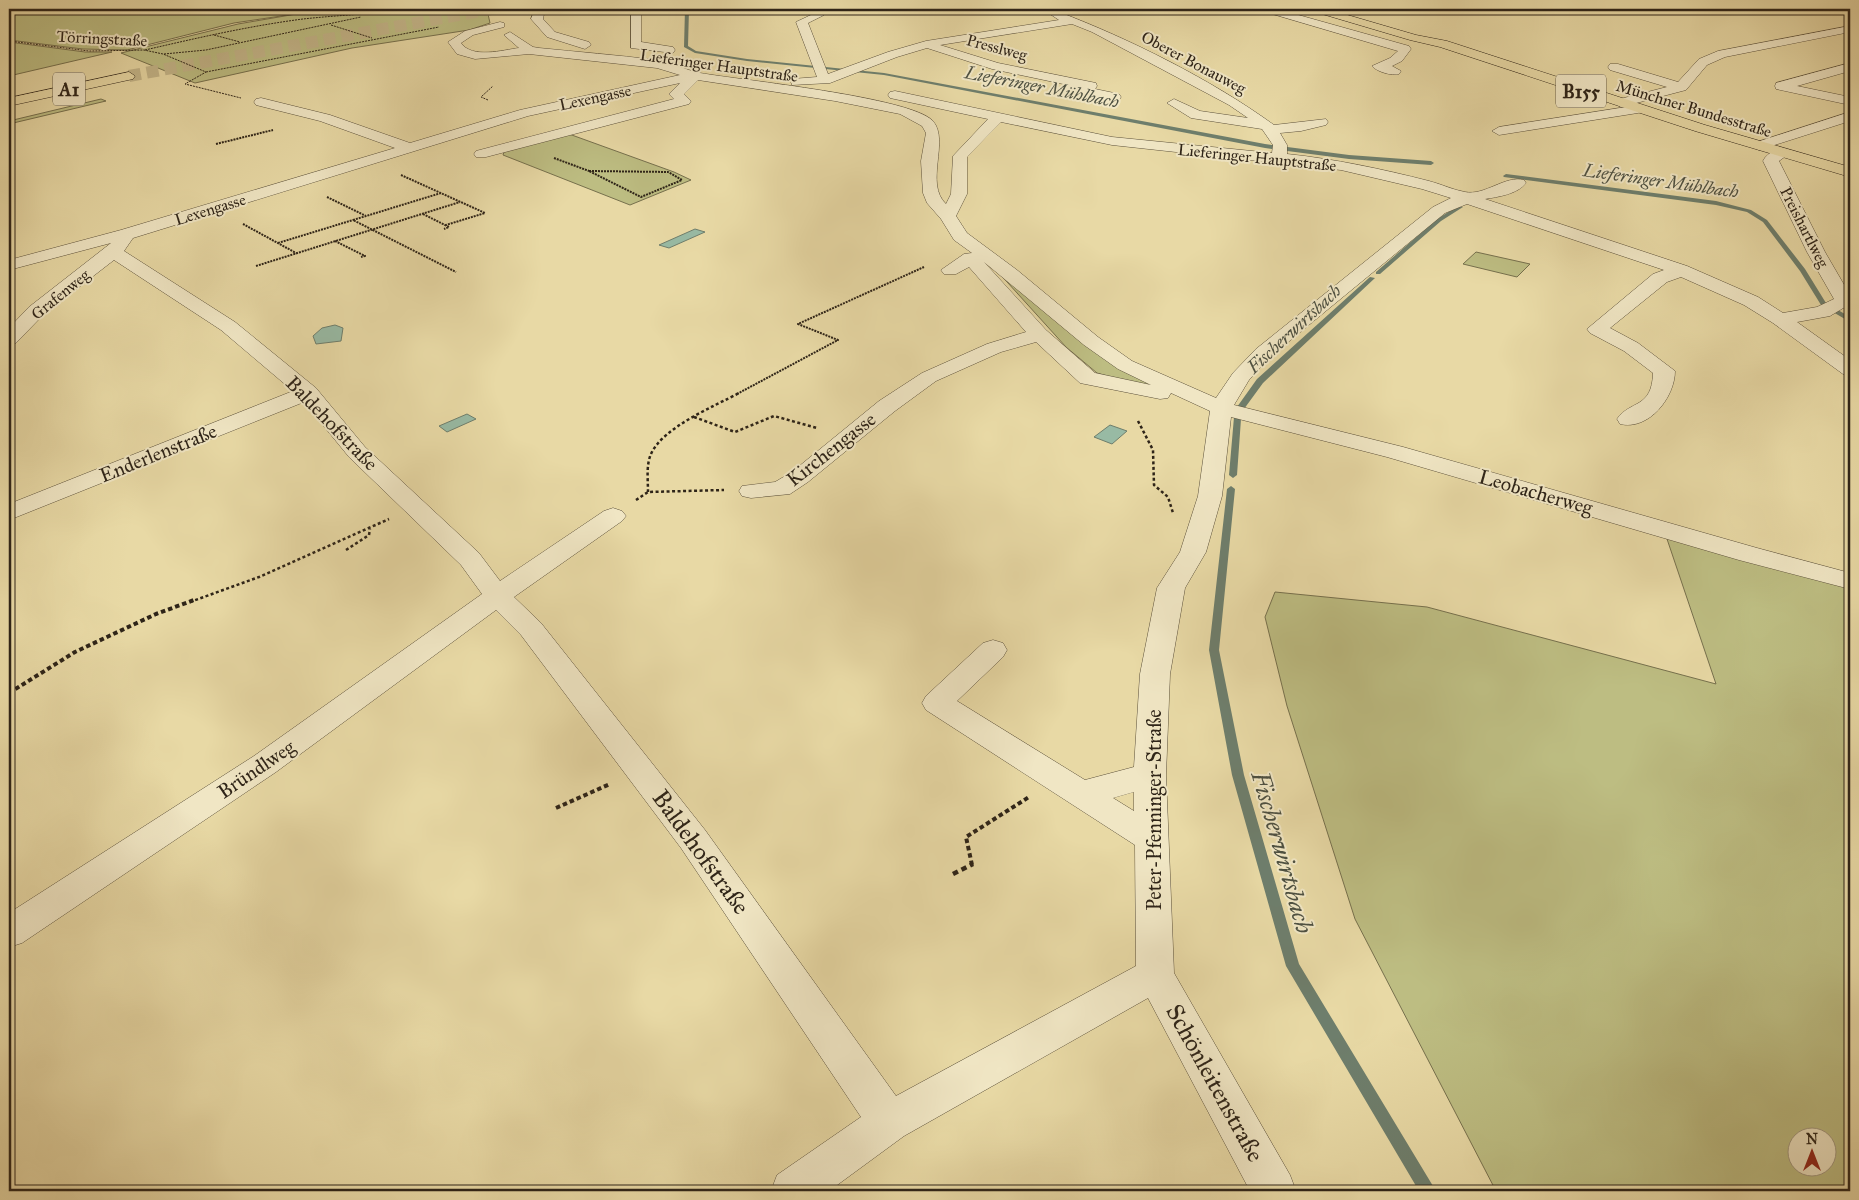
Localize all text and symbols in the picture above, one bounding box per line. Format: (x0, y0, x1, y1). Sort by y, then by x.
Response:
street label: Törringstraße (56, 27, 148, 51)
street label: Oberer Bonauweg (1138, 27, 1250, 99)
street label: Presslweg (964, 30, 1030, 66)
street label: Lieferinger Hauptstraße (639, 45, 799, 87)
water label: Lieferinger Mühlbach (962, 61, 1121, 113)
road number: A1 (53, 72, 85, 106)
road number: B155 (1556, 74, 1606, 108)
street label: Münchner Bundesstraße (1614, 76, 1774, 141)
street label: Lexengasse (557, 81, 633, 115)
street label: Lieferinger Hauptstraße (1177, 140, 1338, 176)
water label: Lieferinger Mühlbach (1581, 159, 1740, 203)
street label: Preishartlweg (1775, 184, 1833, 272)
street label: Lexengasse (172, 190, 249, 230)
street label: Grafenweg (27, 265, 94, 324)
water label: Fischerwirtsbach (1242, 280, 1346, 379)
street label: Baldehofstraße (281, 371, 383, 475)
street label: Kirchengasse (782, 407, 881, 492)
street label: Enderlenstraße (96, 419, 220, 487)
street label: Leobacherweg (1476, 464, 1596, 521)
street label: Peter-Pfenninger-Straße (1142, 709, 1167, 911)
street label: Bründlweg (213, 734, 300, 804)
water label: Fischerwirtsbach (1244, 767, 1320, 937)
street label: Baldehofstraße (646, 784, 756, 920)
street label: Schönleitenstraße (1159, 999, 1271, 1167)
north arrow (1786, 1128, 1836, 1178)
text: N (1806, 1131, 1818, 1148)

